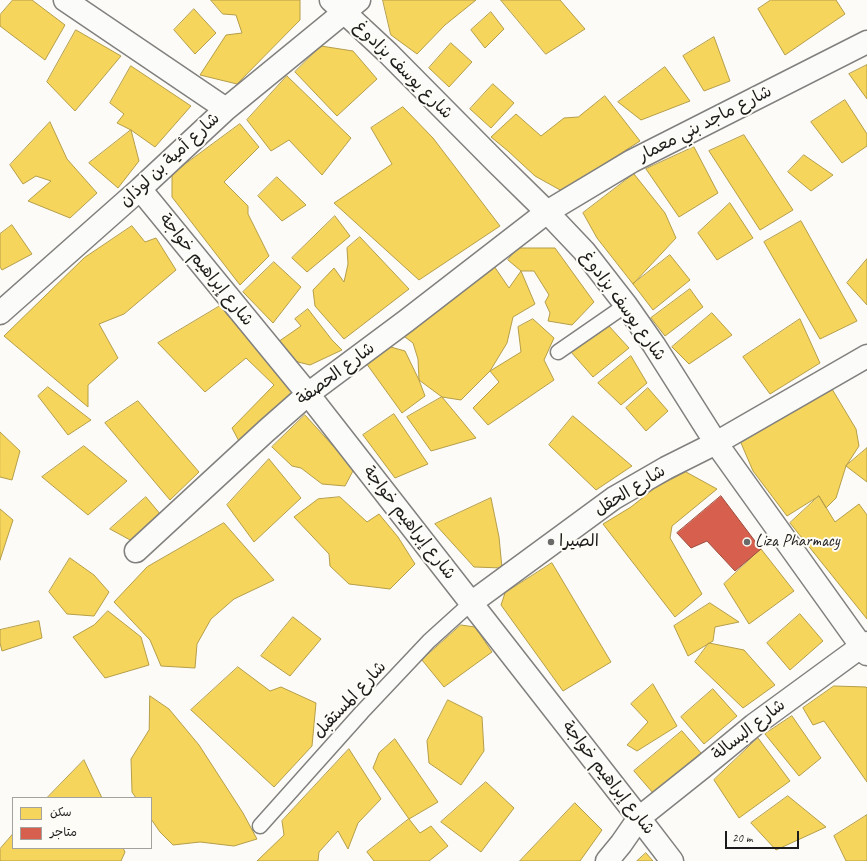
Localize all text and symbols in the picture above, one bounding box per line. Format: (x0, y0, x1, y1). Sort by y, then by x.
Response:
street label: شارع يوسف بزادوغ (349, 16, 457, 124)
street label: شارع ماجد بني معمار (635, 81, 775, 167)
street label: شارع أمية بن لوذان (116, 108, 224, 212)
street label: شارع إبراهيم خواجة (154, 210, 258, 330)
street label: شارع يوسف بزادوغ (576, 247, 670, 365)
street label: شارع الحصفة (293, 338, 379, 410)
street label: شارع الحقل (591, 461, 669, 521)
street label: شارع إبراهيم خواجة (358, 462, 460, 584)
place label: الصيرا (559, 532, 599, 552)
place label: Liza Pharmacy (755, 532, 840, 552)
marker: الصيرا (546, 537, 556, 547)
marker: Liza Pharmacy (742, 537, 752, 547)
street label: شارع المستقبل (309, 657, 391, 743)
street label: شارع البسالة (708, 695, 790, 765)
street label: شارع إبراهيم خواجة (557, 717, 659, 839)
legend (12, 797, 152, 849)
text: سكن (50, 804, 72, 820)
scale bar (727, 823, 801, 849)
text: متاجر (50, 824, 77, 840)
text: 20 m (732, 830, 752, 846)

